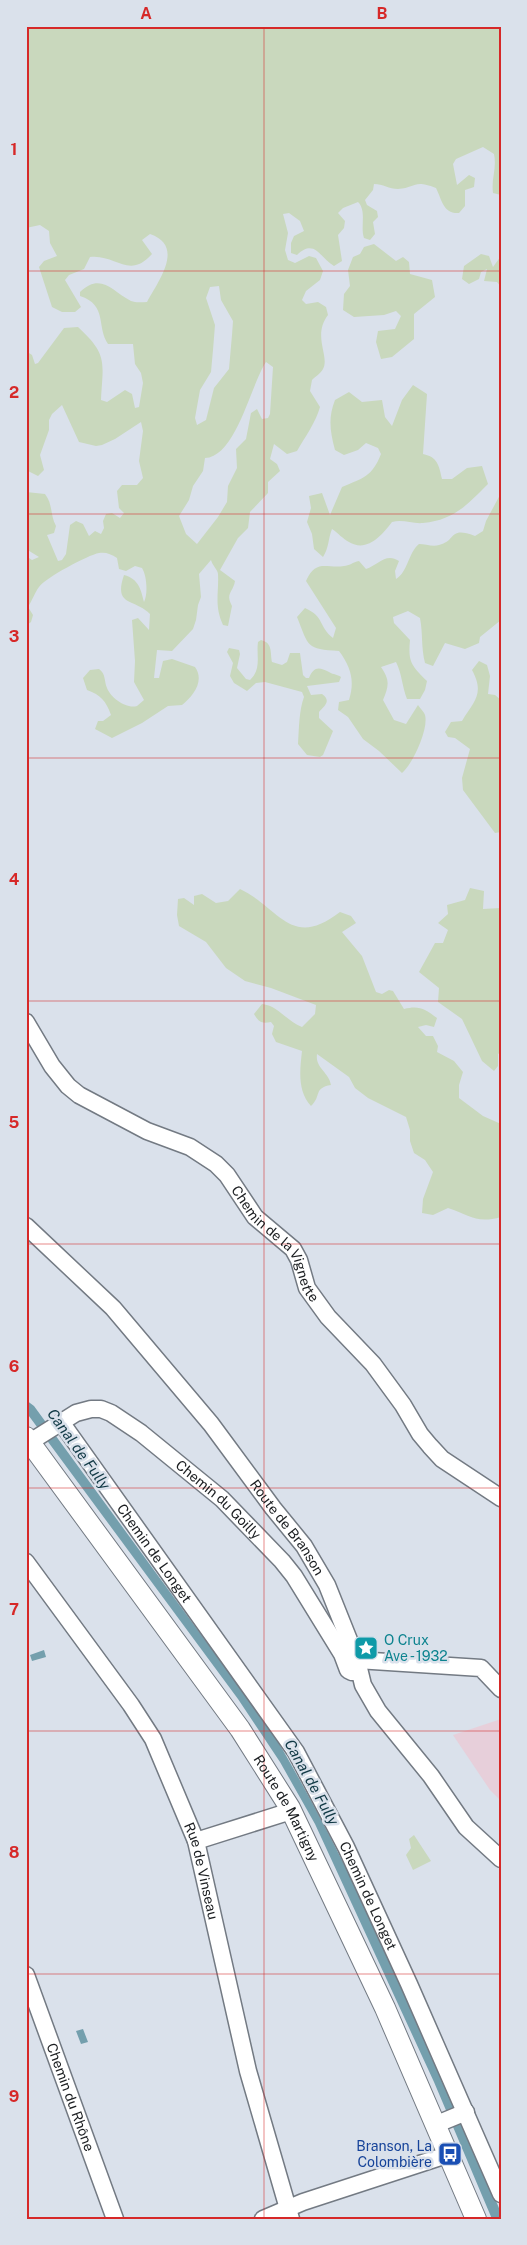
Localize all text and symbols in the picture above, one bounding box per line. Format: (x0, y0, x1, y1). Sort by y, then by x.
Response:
text: A (140, 4, 152, 23)
text: B (377, 4, 388, 23)
text: 1 (11, 140, 17, 159)
text: 2 (9, 383, 19, 402)
text: 3 (9, 627, 19, 646)
text: 4 (9, 870, 20, 889)
text: 5 (9, 1113, 20, 1132)
street label: Chemin de la Vignette (228, 1183, 322, 1305)
text: 6 (9, 1357, 19, 1376)
water label: Canal de Fully (44, 1405, 114, 1493)
street label: Chemin du Goilly (173, 1457, 265, 1543)
street label: Route de Branson (247, 1477, 327, 1578)
street label: Chemin de Longet (114, 1501, 195, 1606)
text: 7 (9, 1600, 19, 1619)
place label: O Crux Ave - 1932 (384, 1632, 448, 1664)
place icon: O Crux Ave - 1932 (353, 1635, 379, 1661)
water label: Canal de Fully (281, 1736, 343, 1828)
street label: Route de Martigny (250, 1752, 322, 1865)
street label: Rue de Vinseau (181, 1820, 221, 1921)
street label: Chemin de Longet (336, 1839, 400, 1952)
text: 8 (9, 1843, 20, 1862)
street label: Chemin du Rhône (44, 2041, 98, 2153)
text: 9 (9, 2087, 19, 2106)
place label: Branson, La Colombière (356, 2138, 432, 2170)
bus stop icon: Branson, La Colombière (437, 2141, 463, 2167)

